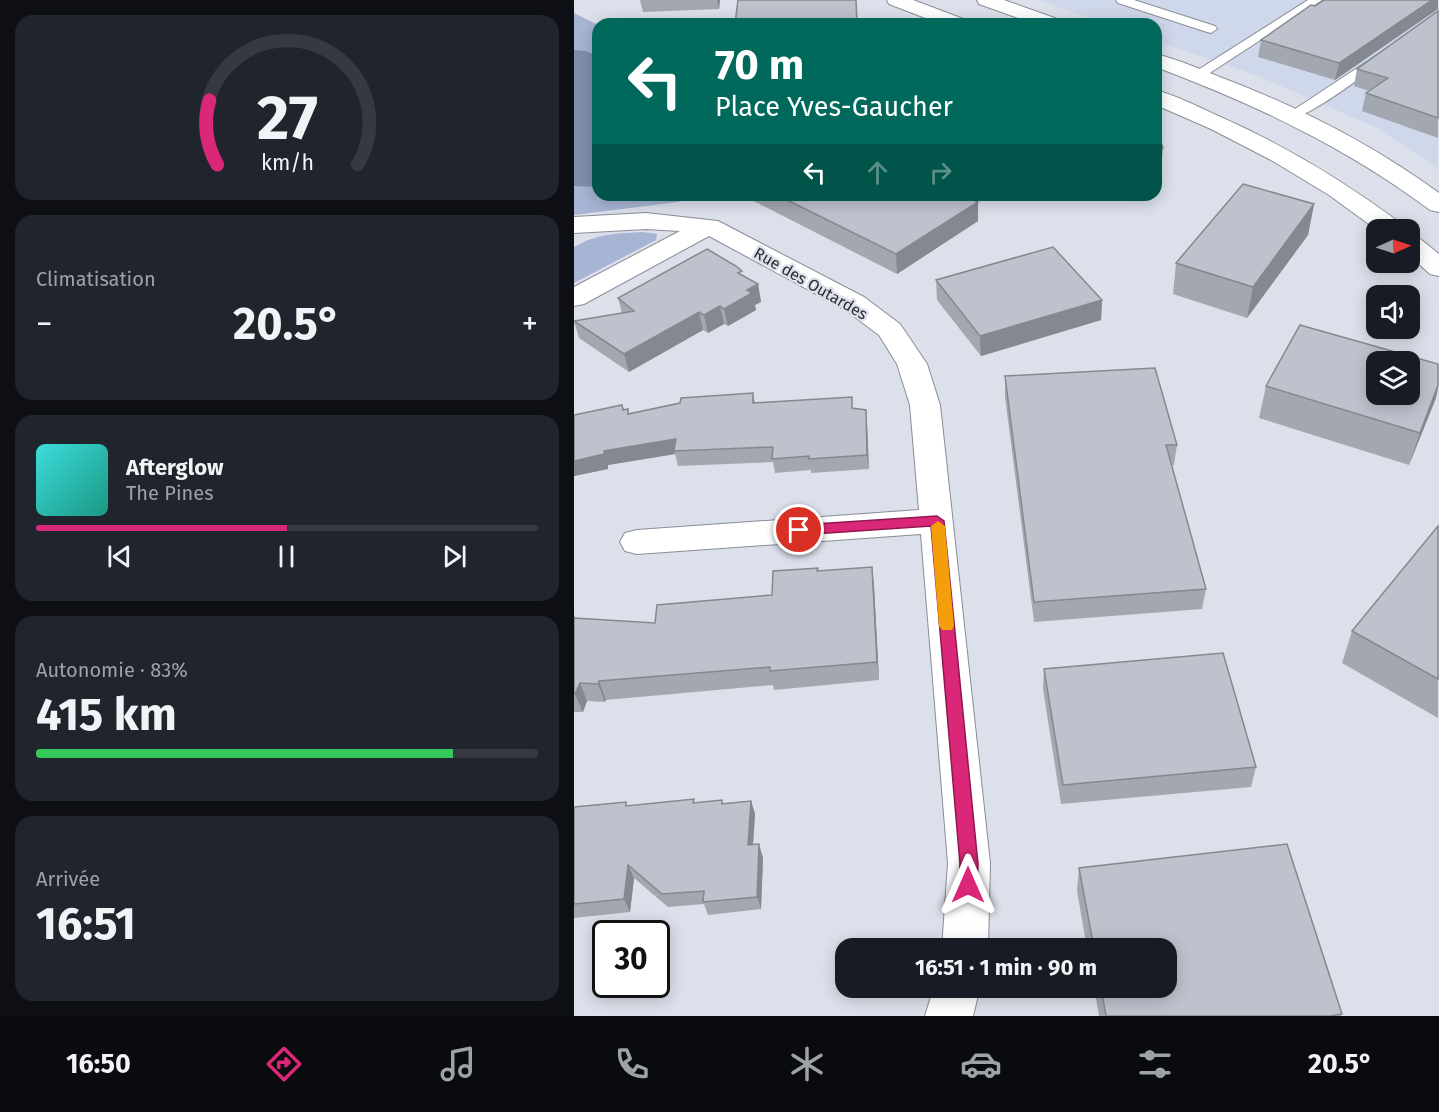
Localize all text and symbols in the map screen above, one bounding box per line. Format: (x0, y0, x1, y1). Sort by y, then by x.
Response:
text: 70 m (715, 40, 804, 90)
icon: left (616, 42, 694, 120)
text: 27 (257, 81, 317, 156)
text: Place Yves-Gaucher (715, 91, 953, 123)
text: km/h (260, 150, 314, 176)
icon: left (798, 156, 831, 189)
icon: ahead (861, 156, 894, 189)
icon: right (924, 156, 957, 189)
north arrow (1366, 219, 1420, 273)
map controls (1366, 219, 1420, 405)
street label: Rue des Outardes (750, 243, 871, 324)
text: Climatisation (36, 267, 156, 291)
button: sound (1366, 285, 1420, 339)
text: 20.5° (233, 297, 341, 351)
text: − (36, 304, 53, 344)
text: + (522, 304, 538, 344)
button: layers (1366, 351, 1420, 405)
text: Afterglow (126, 454, 223, 481)
text: The Pines (126, 481, 213, 505)
pin (773, 504, 824, 555)
icon: arrive (782, 513, 815, 546)
icon: previous (103, 540, 136, 573)
icon: pause (270, 540, 303, 573)
icon: next (438, 540, 471, 573)
text: Autonomie · 83% (36, 658, 188, 682)
text: 415 km (36, 688, 177, 742)
position arrow (936, 853, 1000, 917)
text: Arrivée (36, 867, 100, 891)
text: 16:51 (36, 897, 136, 951)
speed limit sign: 30 (592, 920, 670, 998)
text: 16:51 · 1 min · 90 m (915, 954, 1097, 981)
icon: directions (263, 1043, 305, 1085)
icon: music (437, 1043, 479, 1085)
icon: phone (611, 1043, 653, 1085)
icon: climate (786, 1043, 828, 1085)
icon: car (960, 1043, 1002, 1085)
icon: filters (1134, 1043, 1176, 1085)
text: 16:50 (66, 1048, 131, 1080)
text: 20.5° (1308, 1048, 1373, 1080)

